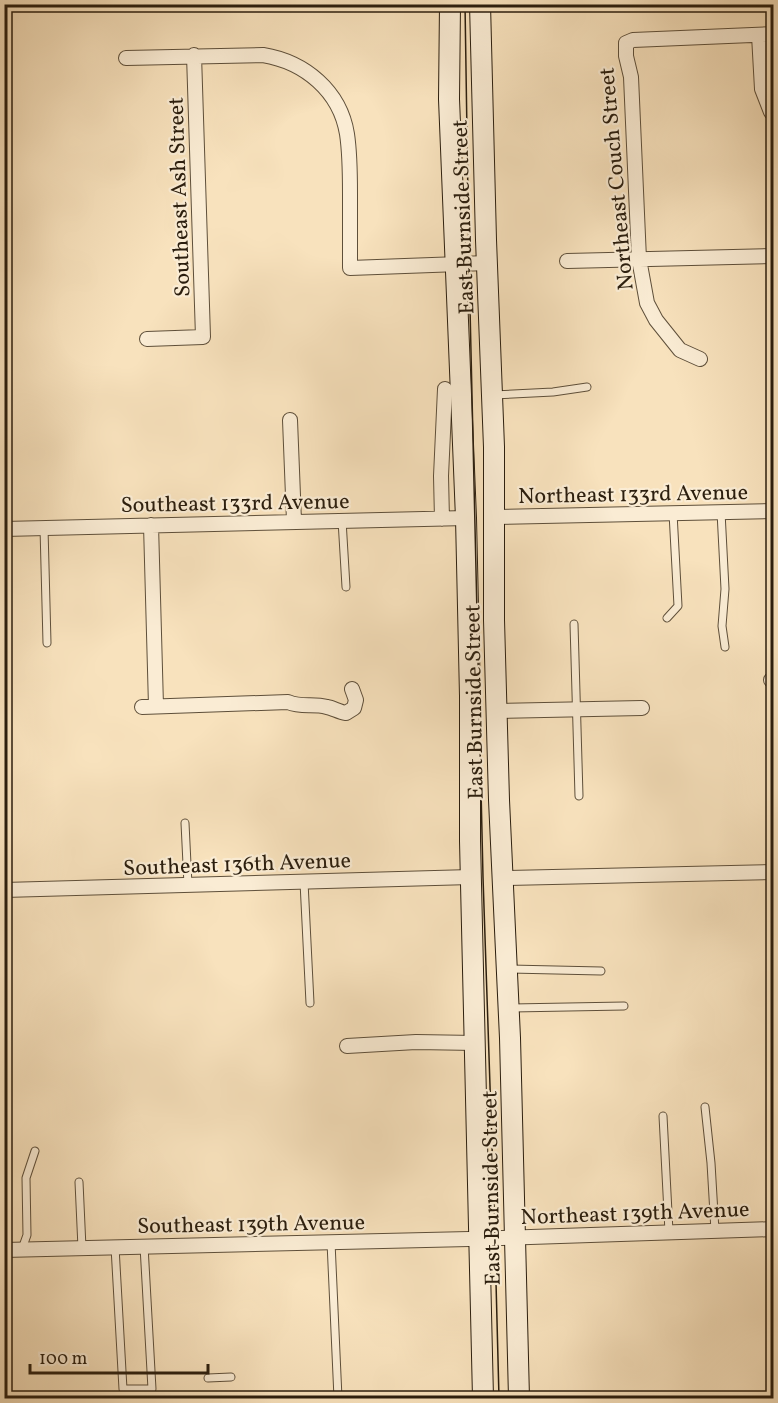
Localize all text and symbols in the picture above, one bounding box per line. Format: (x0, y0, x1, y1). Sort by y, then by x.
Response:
street label: Northeast Couch Street (592, 66, 643, 292)
street label: Southeast Ash Street (162, 96, 199, 297)
street label: East Burnside Street (446, 119, 483, 315)
street label: Northeast 133rd Avenue (518, 478, 748, 513)
street label: Southeast 133rd Avenue (120, 487, 350, 522)
street label: East Burnside Street (458, 604, 493, 800)
street label: Southeast 136th Avenue (123, 846, 352, 885)
street label: East Burnside Street (475, 1090, 510, 1286)
street label: Northeast 139th Avenue (520, 1195, 750, 1234)
street label: Southeast 139th Avenue (137, 1208, 365, 1243)
scale bar (30, 1337, 208, 1375)
text: 100 m (39, 1347, 88, 1372)

